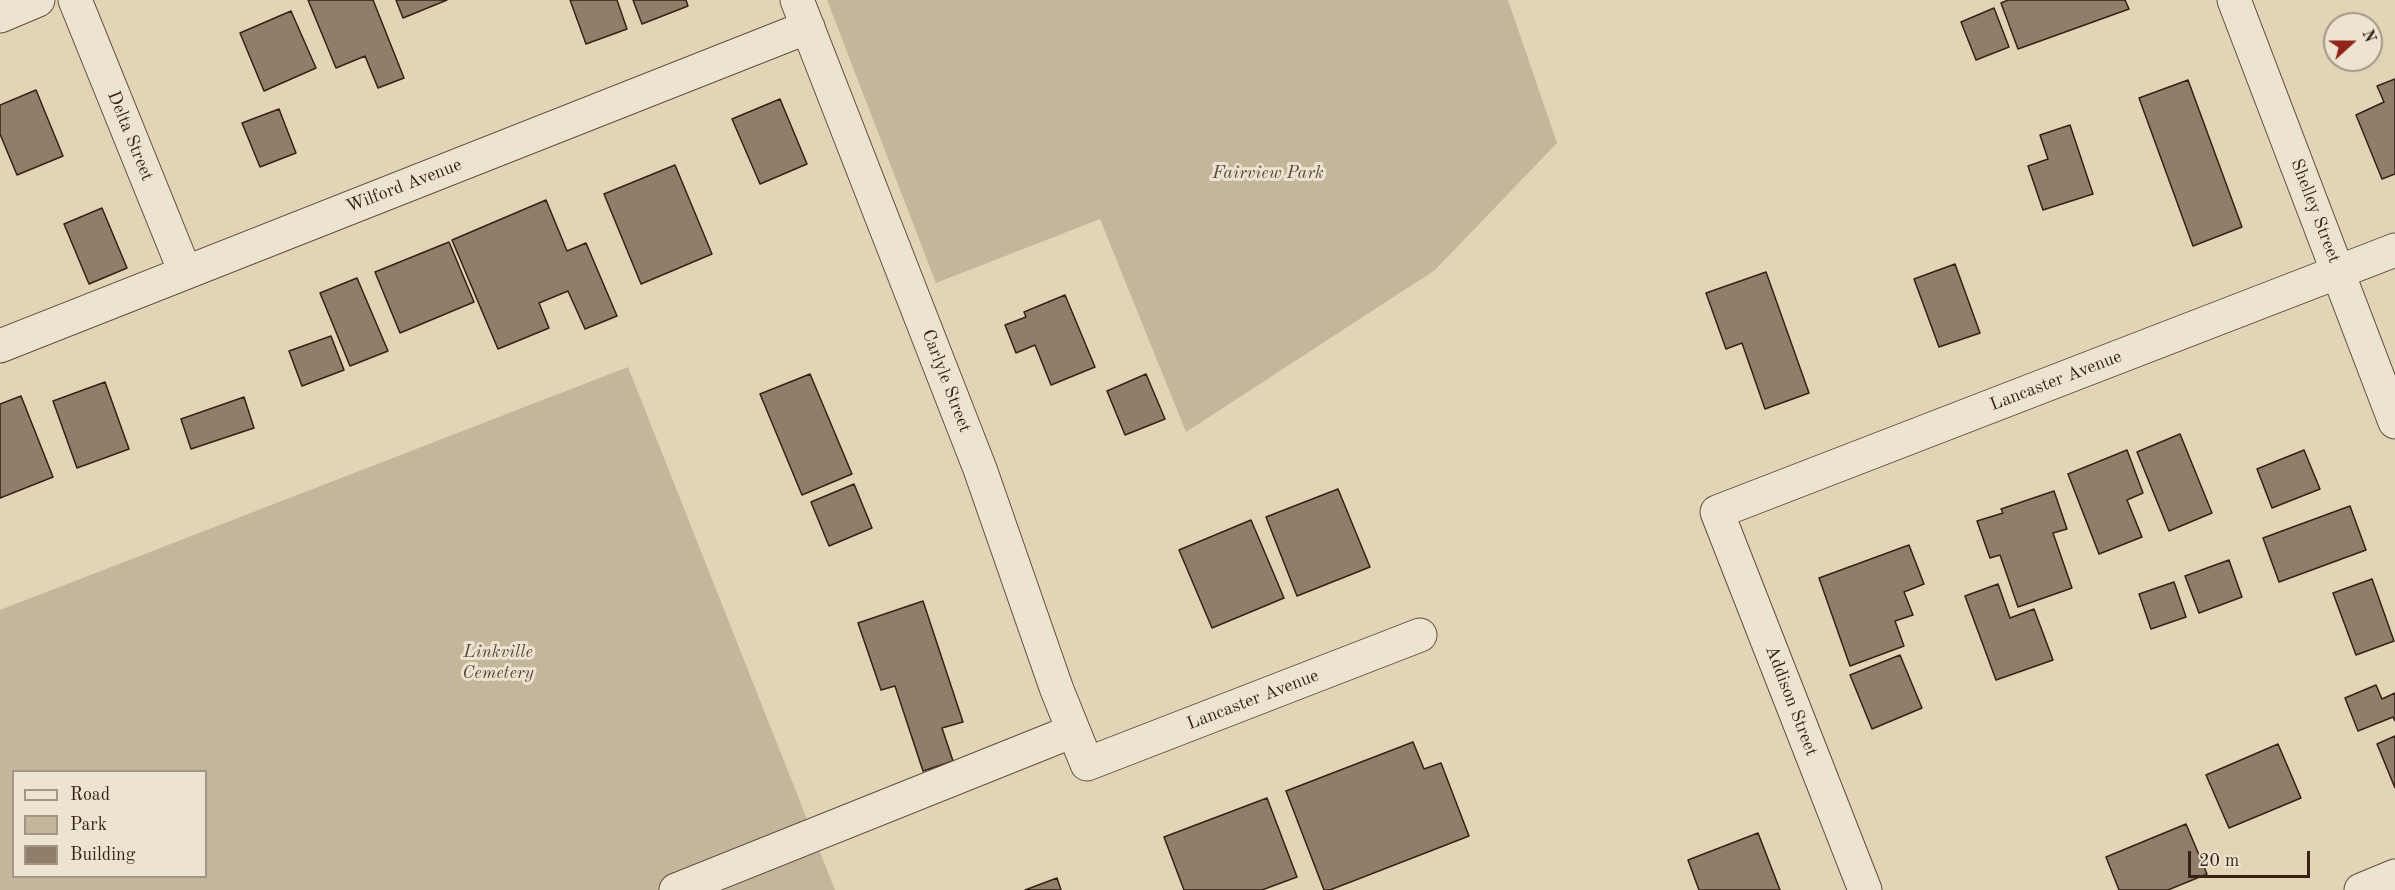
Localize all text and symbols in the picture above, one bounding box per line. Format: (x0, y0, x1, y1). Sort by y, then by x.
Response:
north arrow (2323, 12, 2383, 72)
text: N (2358, 28, 2378, 45)
street label: Delta Street (102, 88, 158, 184)
street label: Wilford Avenue (343, 154, 465, 218)
street label: Shelley Street (2285, 156, 2345, 266)
park label: Fairview Park (1212, 162, 1324, 184)
street label: Carlyle Street (916, 326, 976, 436)
street label: Lancaster Avenue (1987, 346, 2125, 416)
park label: Linkville Cemetery (462, 641, 534, 684)
street label: Addison Street (1760, 643, 1822, 759)
street label: Lancaster Avenue (1184, 665, 1322, 735)
legend (12, 770, 207, 878)
text: Road (70, 786, 110, 804)
text: Park (70, 816, 107, 834)
scale bar (2191, 839, 2312, 877)
text: Building (70, 846, 135, 864)
text: 20 m (2199, 852, 2239, 870)

